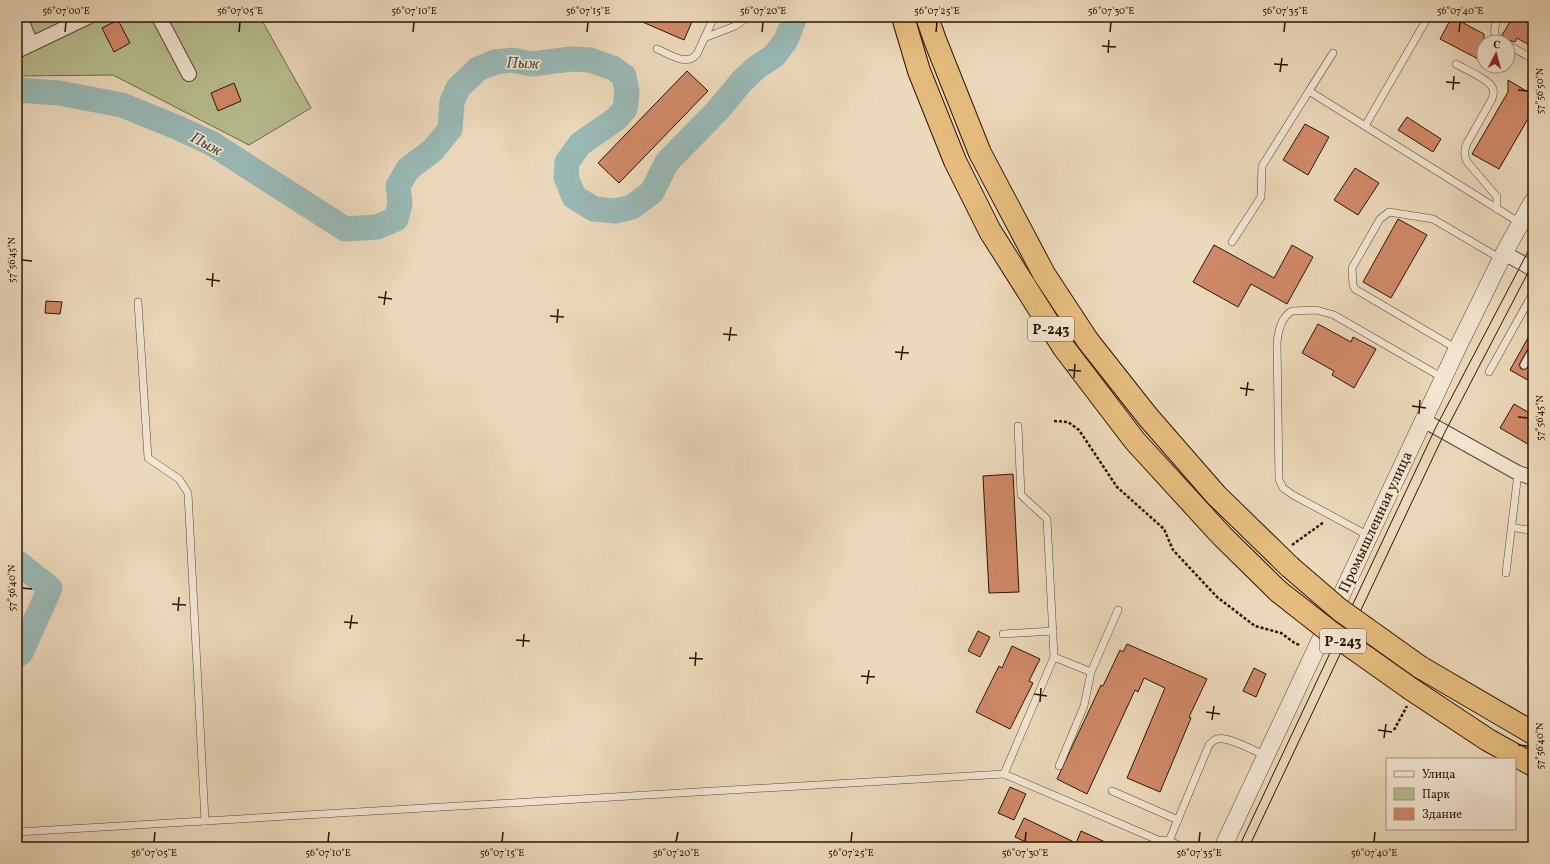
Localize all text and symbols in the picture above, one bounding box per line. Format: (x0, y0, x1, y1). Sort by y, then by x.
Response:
text: 56°07'00"E (42, 4, 90, 18)
text: 56°07'05"E (217, 4, 263, 18)
text: 56°07'10"E (391, 4, 437, 18)
text: 56°07'15"E (566, 4, 610, 18)
text: 56°07'20"E (740, 4, 786, 18)
text: 56°07'25"E (914, 4, 960, 18)
text: 56°07'30"E (1088, 4, 1134, 18)
text: 56°07'35"E (1262, 4, 1308, 18)
text: 56°07'40"E (1437, 4, 1483, 18)
north arrow (1476, 34, 1516, 74)
text: С (1493, 38, 1501, 53)
water label: Пыж (506, 52, 541, 76)
text: 57°56'50"N (1533, 67, 1547, 114)
water label: Пыж (186, 127, 226, 163)
text: 57°56'45"N (5, 237, 19, 283)
road number: Р-243 (1028, 317, 1074, 341)
text: 57°56'45"N (1533, 395, 1547, 441)
street label: Промышленная улица (1334, 448, 1418, 597)
text: 57°56'40"N (5, 564, 19, 611)
road number: Р-243 (1320, 629, 1366, 653)
text: 57°56'40"N (1533, 722, 1547, 769)
legend (1386, 758, 1516, 830)
text: Улица (1422, 767, 1455, 783)
text: Парк (1422, 787, 1450, 803)
text: Здание (1422, 807, 1462, 823)
text: 56°07'05"E (131, 846, 177, 860)
text: 56°07'10"E (305, 846, 351, 860)
text: 56°07'15"E (480, 846, 524, 860)
text: 56°07'20"E (653, 846, 699, 860)
text: 56°07'25"E (828, 846, 874, 860)
text: 56°07'30"E (1002, 846, 1048, 860)
text: 56°07'35"E (1176, 846, 1222, 860)
text: 56°07'40"E (1351, 846, 1397, 860)

